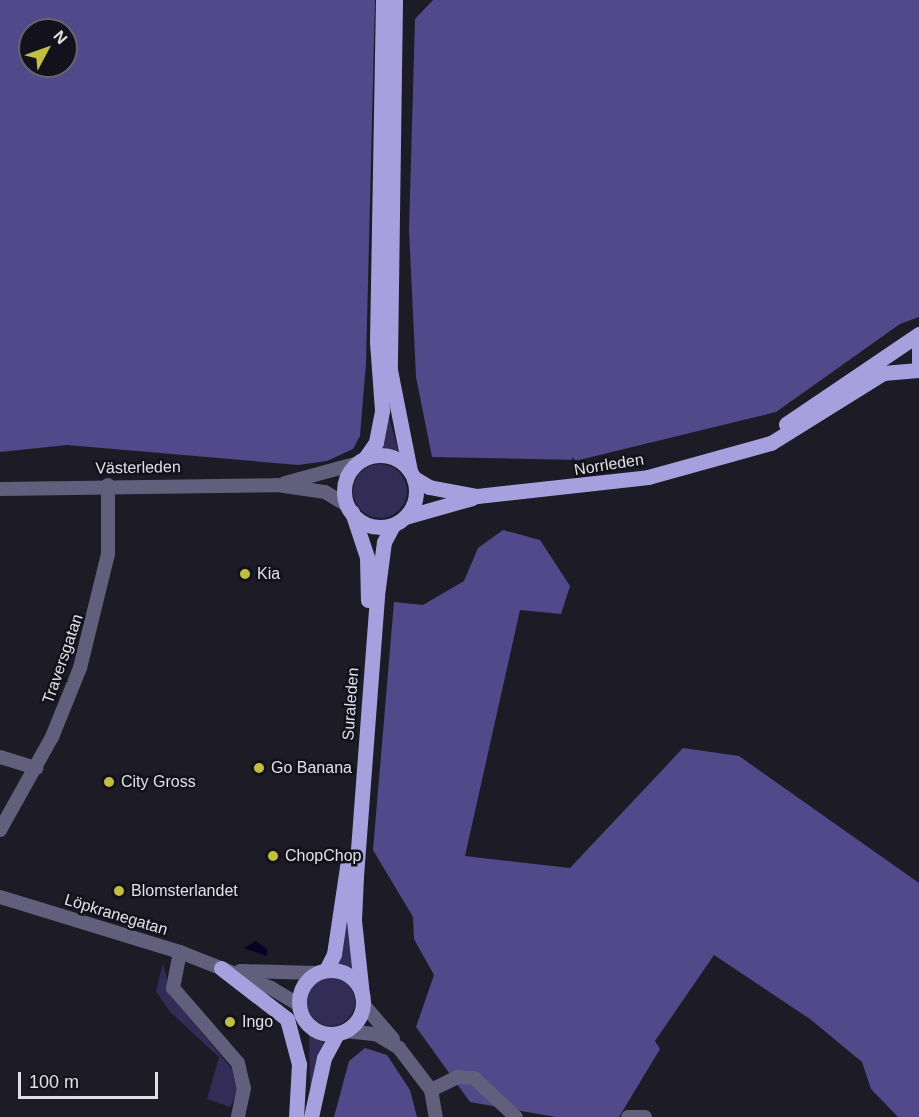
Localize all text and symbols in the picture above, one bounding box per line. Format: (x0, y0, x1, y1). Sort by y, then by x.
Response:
north arrow (18, 18, 78, 78)
text: N (50, 27, 71, 47)
street label: Norrleden (573, 450, 645, 480)
street label: Västerleden (95, 458, 181, 478)
place label: Kia (257, 564, 280, 584)
marker: Kia (238, 567, 252, 581)
street label: Traversgatan (39, 612, 87, 706)
street label: Suraleden (339, 667, 363, 741)
place label: Go Banana (271, 758, 352, 778)
marker: Go Banana (252, 761, 266, 775)
place label: City Gross (121, 772, 196, 792)
marker: City Gross (102, 775, 116, 789)
place label: ChopChop (285, 846, 362, 866)
marker: ChopChop (266, 849, 280, 863)
place label: Blomsterlandet (131, 881, 238, 901)
marker: Blomsterlandet (112, 884, 126, 898)
street label: Löpkranegatan (62, 890, 170, 940)
place label: Ingo (242, 1012, 273, 1032)
marker: Ingo (223, 1015, 237, 1029)
scale bar (21, 1060, 160, 1098)
text: 100 m (29, 1072, 79, 1092)

